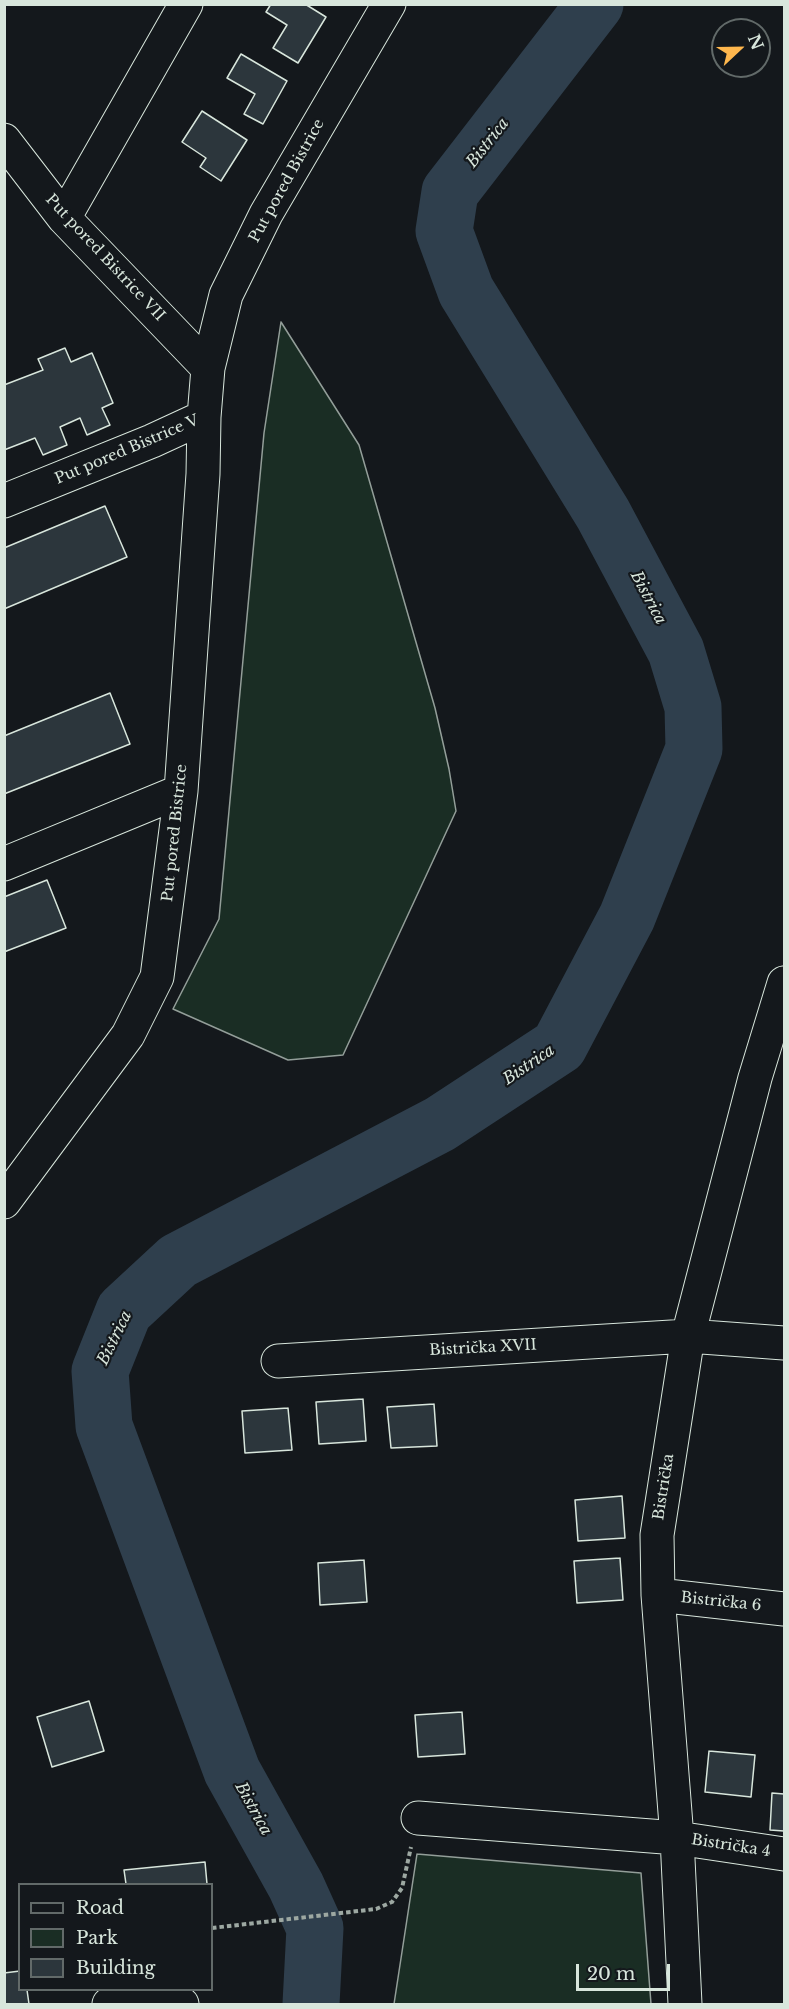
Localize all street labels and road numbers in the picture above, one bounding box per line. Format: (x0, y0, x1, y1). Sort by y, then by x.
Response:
street label: Put pored Bistrice (246, 116, 328, 246)
street label: Put pored Bistrice VII (42, 191, 168, 325)
street label: Put pored Bistrice V (52, 412, 202, 488)
street label: Put pored Bistrice (159, 763, 191, 903)
street label: Bistrička XVII (429, 1336, 537, 1360)
street label: Bistrička (650, 1453, 678, 1521)
street label: Bistrička 6 (680, 1589, 762, 1615)
street label: Bistrička 4 (690, 1831, 772, 1861)

